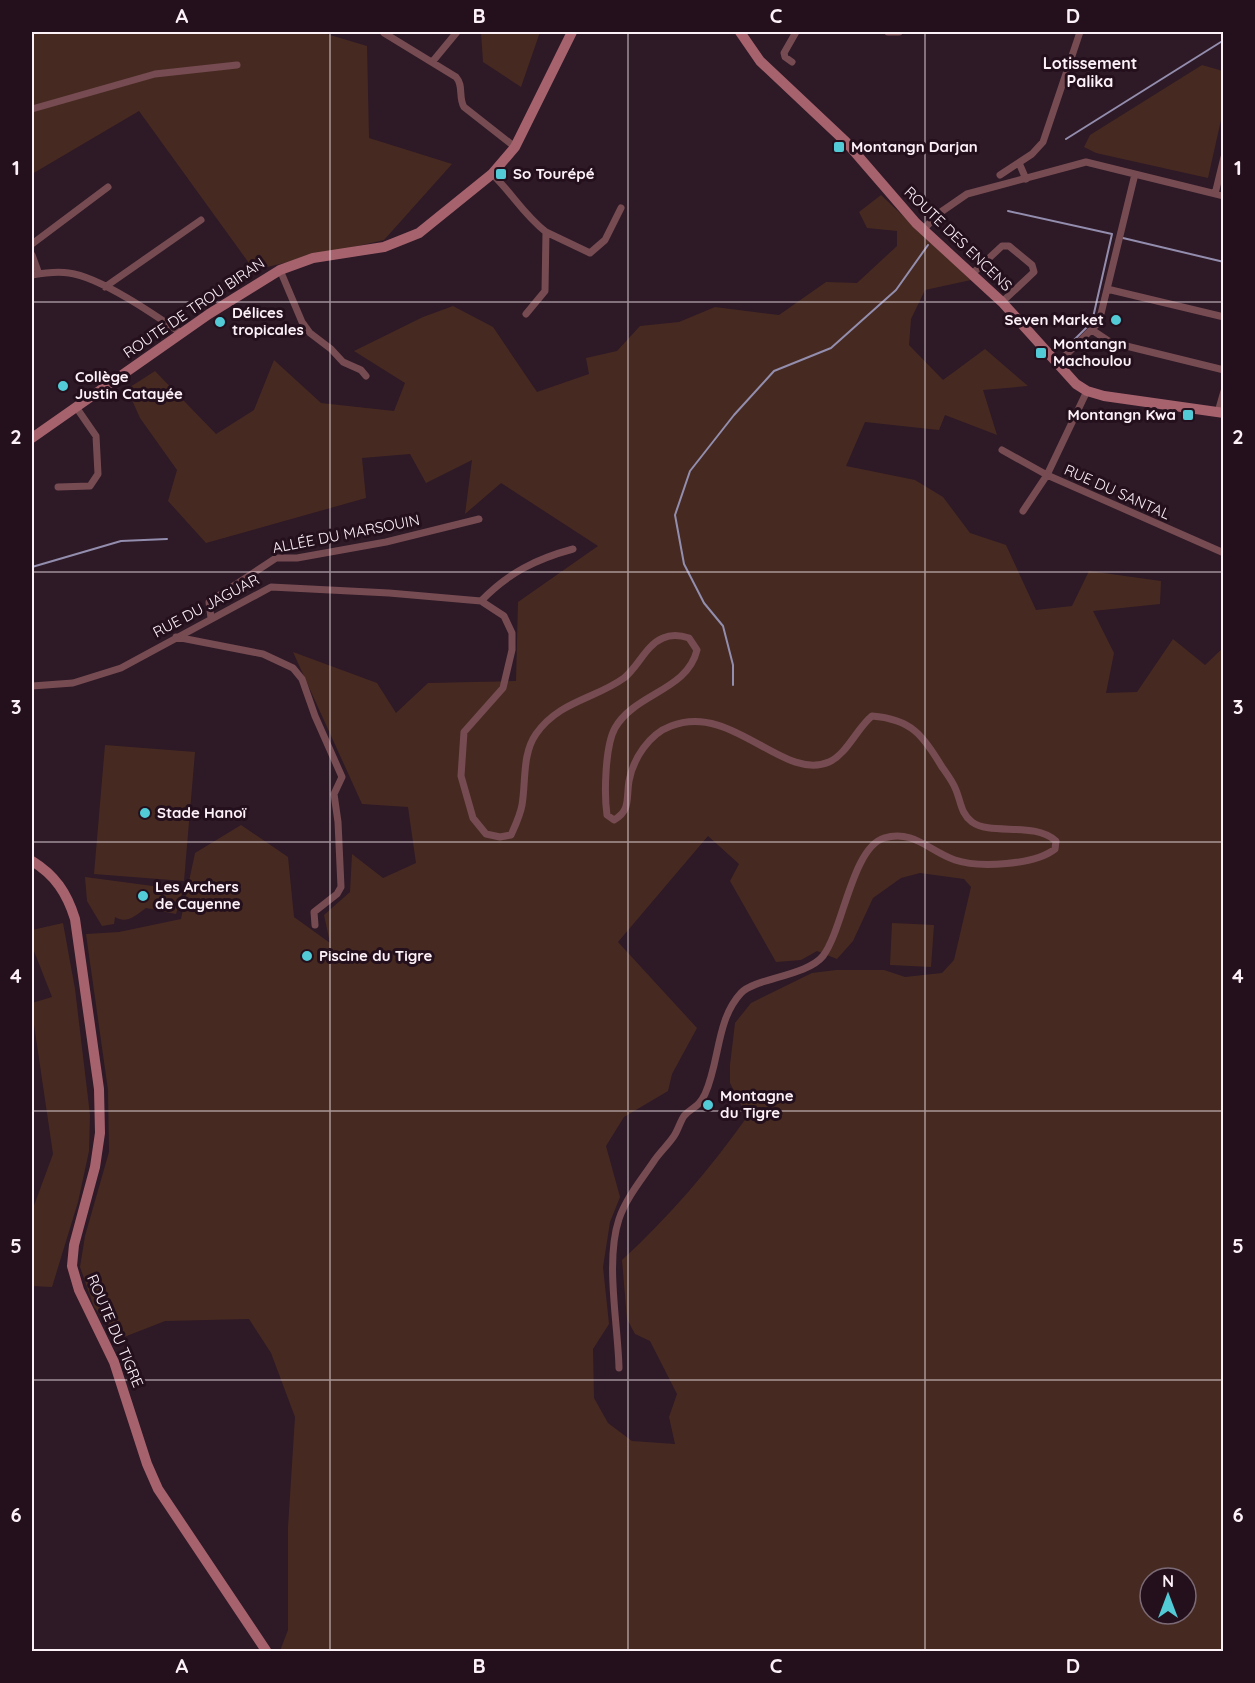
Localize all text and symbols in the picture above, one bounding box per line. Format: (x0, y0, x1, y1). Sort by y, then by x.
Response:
text: A (176, 3, 189, 28)
text: B (472, 3, 486, 28)
text: C (770, 3, 783, 28)
text: D (1066, 3, 1080, 28)
district label: Lotissement Palika (1043, 53, 1137, 91)
place label: Montangn Darjan (851, 137, 978, 156)
marker: Montangn Darjan (832, 140, 846, 154)
text: 1 (12, 155, 20, 180)
text: 1 (1234, 155, 1242, 180)
place label: So Tourépé (513, 164, 595, 183)
marker: So Tourépé (494, 167, 508, 181)
street label: ROUTE DES ENCENS (900, 182, 1016, 295)
street label: ROUTE DE TROU BIRAN (119, 253, 268, 362)
place label: Délices tropicales (232, 303, 304, 339)
place label: Seven Market (1005, 310, 1104, 329)
marker: Seven Market (1109, 313, 1123, 327)
marker: Délices tropicales (213, 315, 227, 329)
place label: Montangn Machoulou (1053, 334, 1132, 370)
marker: Montangn Machoulou (1034, 346, 1048, 360)
place label: Collège Justin Catayée (75, 367, 183, 403)
marker: Collège Justin Catayée (56, 379, 70, 393)
place label: Montangn Kwa (1068, 405, 1176, 424)
marker: Montangn Kwa (1181, 408, 1195, 422)
text: 2 (10, 424, 22, 449)
text: 2 (1232, 424, 1244, 449)
street label: RUE DU SANTAL (1061, 460, 1173, 523)
street label: ALLÉE DU MARSOUIN (271, 510, 421, 557)
street label: RUE DU JAGUAR (149, 570, 262, 642)
text: 3 (11, 694, 21, 719)
text: 3 (1233, 694, 1243, 719)
place label: Stade Hanoï (157, 803, 247, 822)
marker: Stade Hanoï (138, 806, 152, 820)
place label: Les Archers de Cayenne (155, 877, 241, 913)
marker: Les Archers de Cayenne (136, 889, 150, 903)
place label: Piscine du Tigre (319, 946, 432, 965)
marker: Piscine du Tigre (300, 949, 314, 963)
text: 4 (10, 963, 22, 988)
text: 4 (1232, 963, 1244, 988)
place label: Montagne du Tigre (720, 1086, 794, 1122)
marker: Montagne du Tigre (701, 1098, 715, 1112)
text: 5 (10, 1233, 22, 1258)
text: 5 (1232, 1233, 1244, 1258)
street label: ROUTE DU TIGRE (83, 1271, 148, 1390)
text: 6 (10, 1502, 22, 1527)
text: 6 (1232, 1502, 1244, 1527)
north arrow (1138, 1566, 1198, 1626)
text: N (1162, 1571, 1174, 1591)
text: A (176, 1653, 189, 1678)
text: B (472, 1653, 486, 1678)
text: C (770, 1653, 783, 1678)
text: D (1066, 1653, 1080, 1678)

